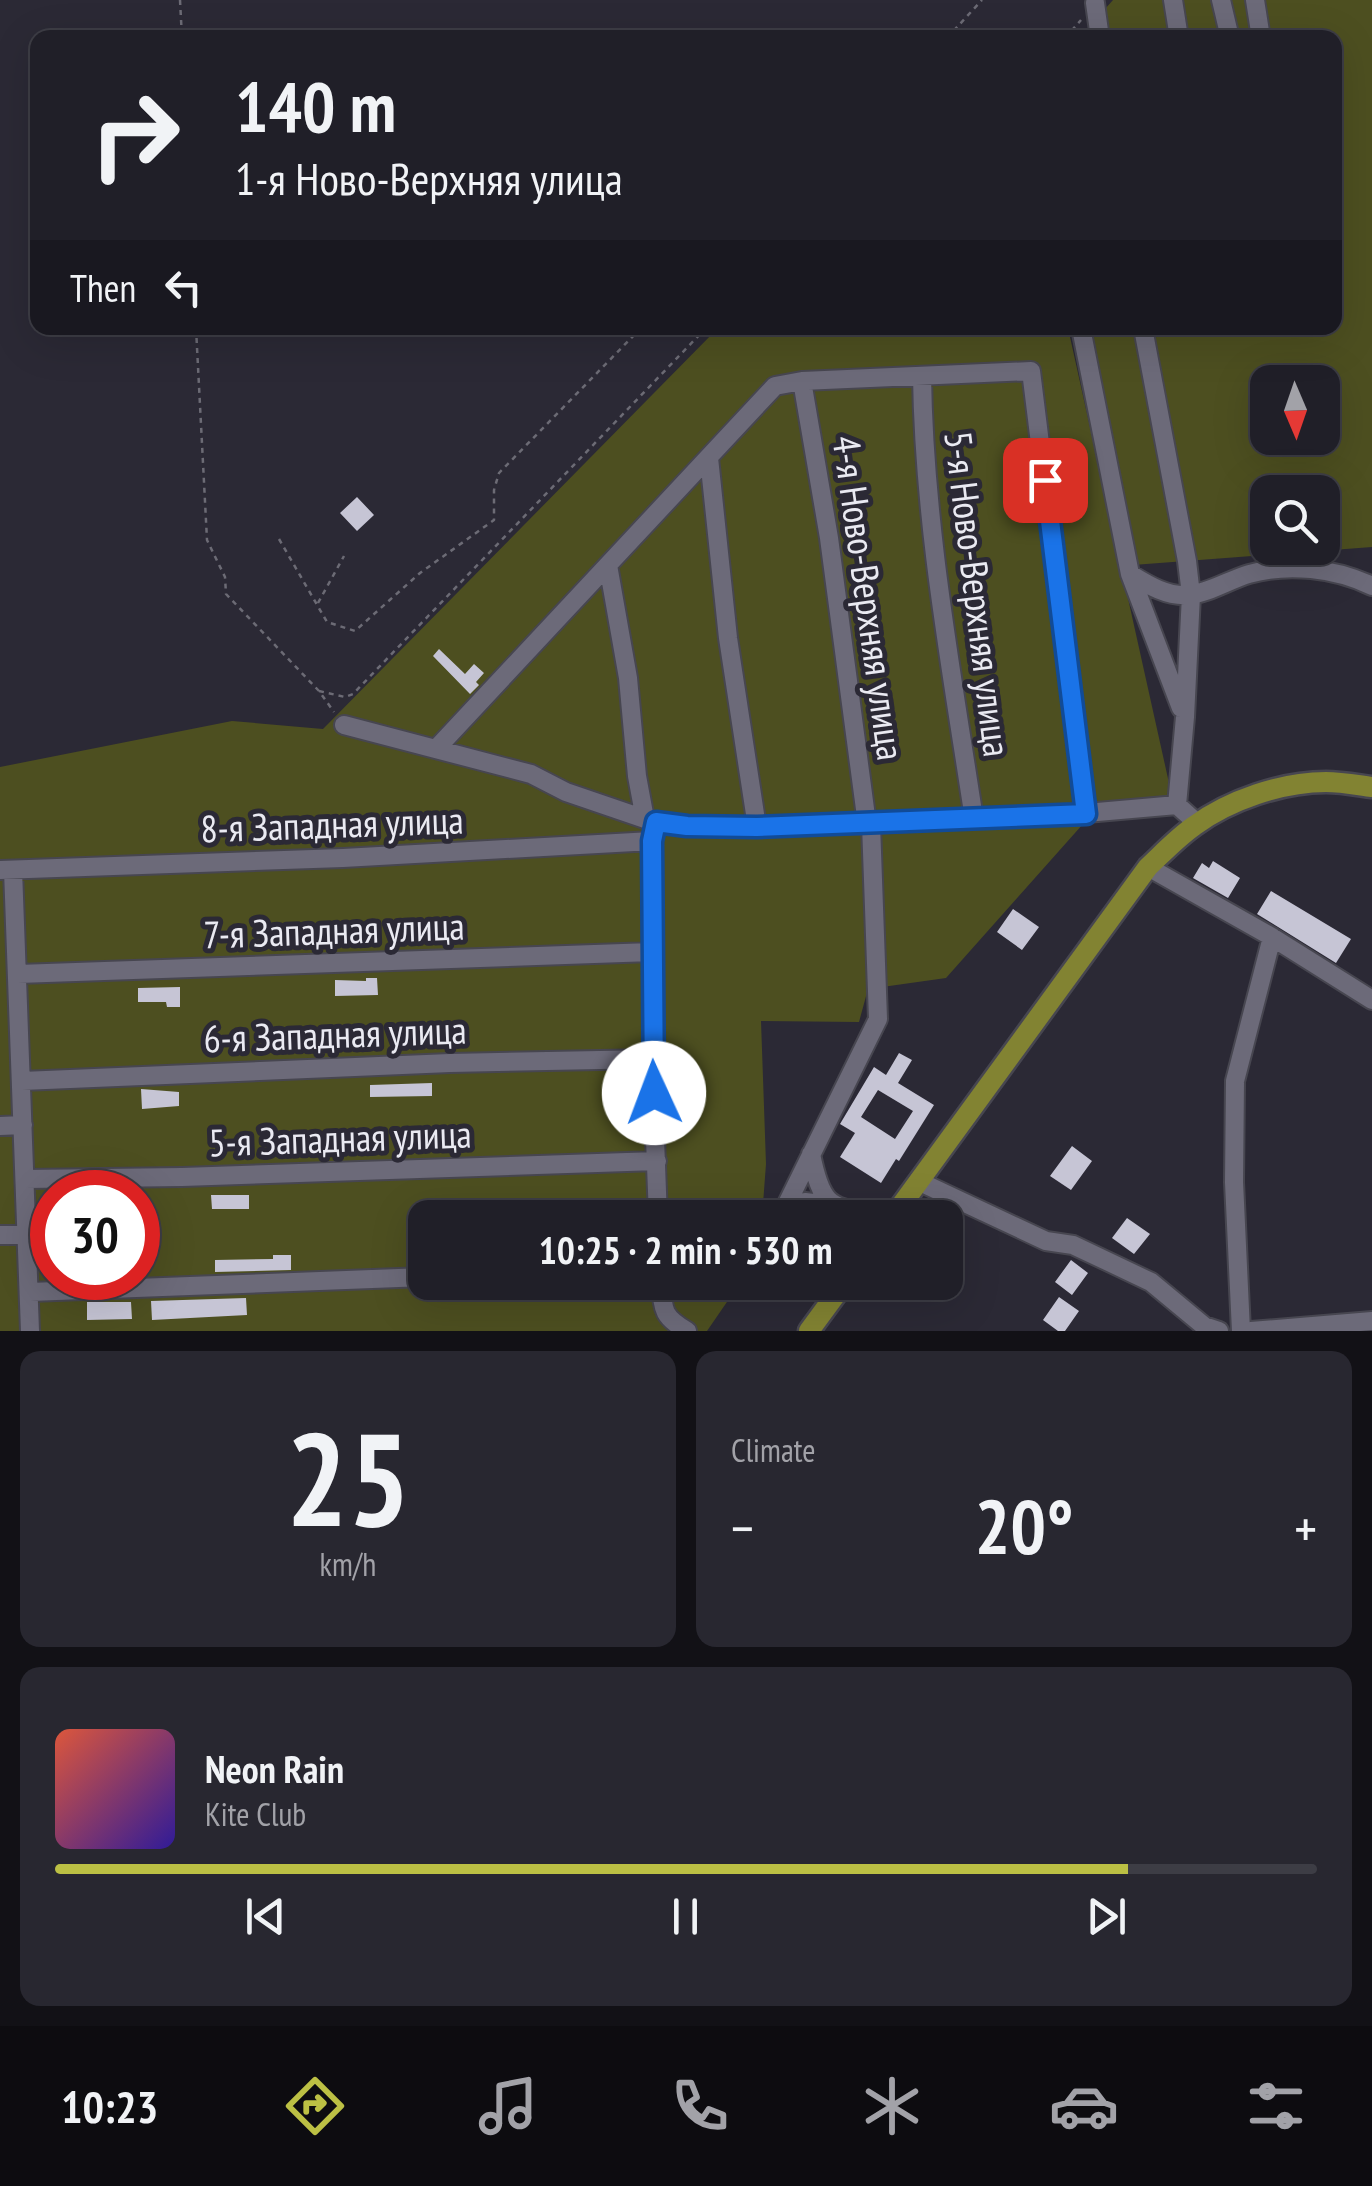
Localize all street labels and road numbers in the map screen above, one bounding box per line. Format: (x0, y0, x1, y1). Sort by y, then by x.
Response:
street label: 5-я Ново-Верхняя улица (934, 428, 1023, 759)
street label: 4-я Ново-Верхняя улица (822, 432, 917, 763)
street label: 8-я Западная улица (200, 794, 464, 853)
street label: 7-я Западная улица (203, 900, 465, 959)
street label: 6-я Западная улица (203, 1004, 467, 1063)
street label: 5-я Западная улица (208, 1108, 472, 1167)

